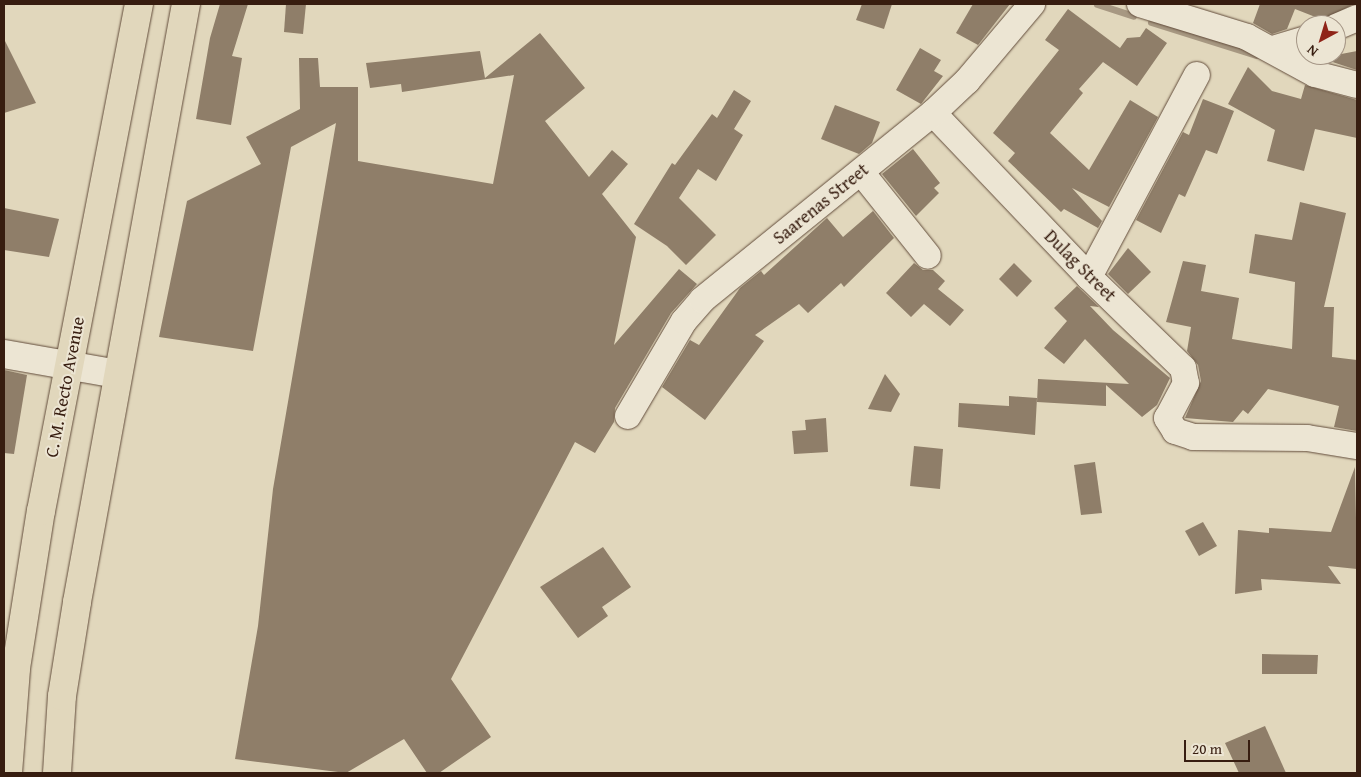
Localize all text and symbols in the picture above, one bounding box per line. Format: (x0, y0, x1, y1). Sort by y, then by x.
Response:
north arrow (1296, 15, 1346, 65)
text: N (1302, 40, 1322, 62)
street label: Saarenas Street (769, 159, 873, 249)
street label: Dulag Street (1040, 226, 1120, 306)
street label: C. M. Recto Avenue (41, 315, 89, 459)
scale bar (1186, 730, 1252, 762)
text: 20 m (1192, 738, 1222, 759)

